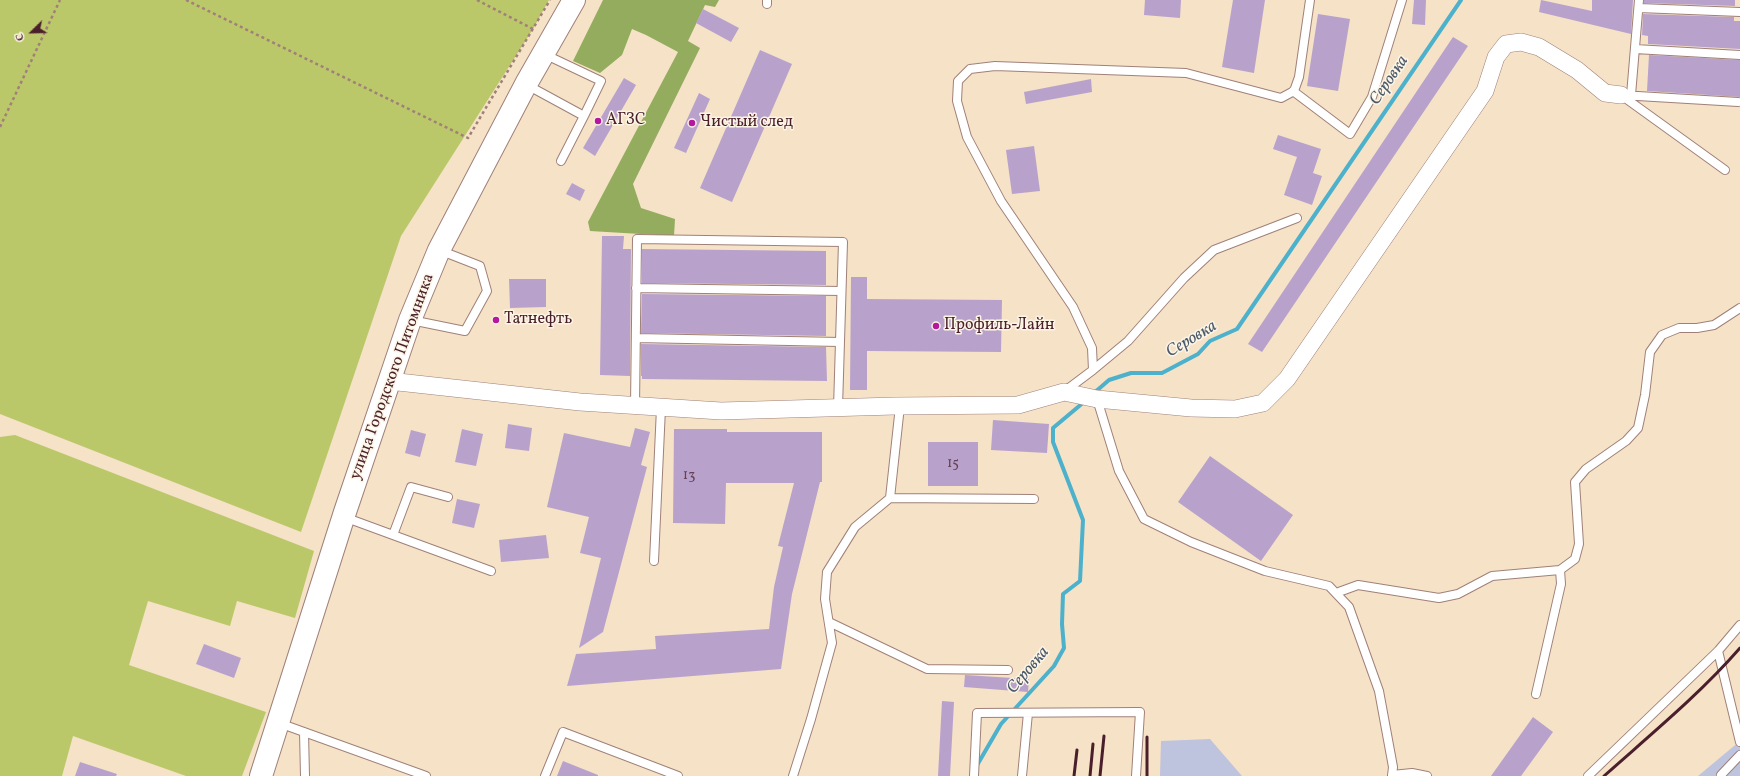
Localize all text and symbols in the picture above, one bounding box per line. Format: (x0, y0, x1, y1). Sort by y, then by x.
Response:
north arrow (12, 12, 52, 52)
text: С (12, 31, 29, 43)
water label: Серовка (1366, 52, 1414, 110)
place label: АГЗС (606, 111, 645, 131)
place label: Чистый след (700, 113, 793, 133)
marker: АГЗС (593, 116, 603, 126)
marker: Чистый след (687, 118, 697, 128)
street label: улица Городского Питомника (347, 271, 439, 483)
place label: Татнефть (504, 310, 572, 330)
marker: Татнефть (491, 315, 501, 325)
place label: Профиль-Лайн (944, 316, 1055, 336)
water label: Серовка (1163, 317, 1221, 363)
marker: Профиль-Лайн (931, 321, 941, 331)
house number: 15 (947, 456, 959, 472)
house number: 13 (683, 468, 695, 484)
water label: Серовка (1003, 643, 1055, 699)

